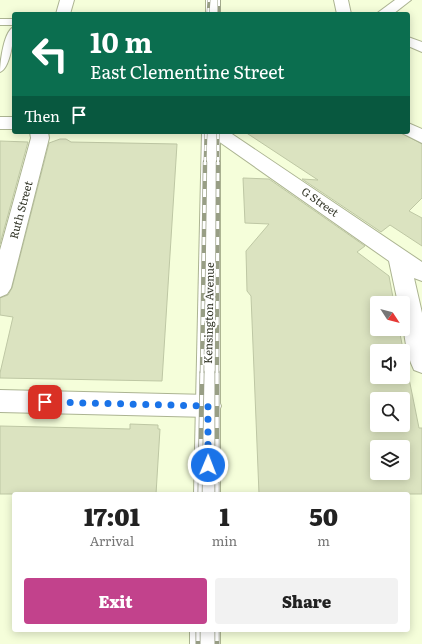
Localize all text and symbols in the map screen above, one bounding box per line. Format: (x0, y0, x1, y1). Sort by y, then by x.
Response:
text: 10 m (90, 20, 152, 62)
icon: left (24, 28, 76, 80)
text: East Clementine Street (90, 58, 285, 85)
text: Then (24, 104, 60, 127)
icon: arrive (68, 104, 90, 126)
street label: Ruth Street (5, 178, 36, 241)
street label: G Street (299, 183, 343, 220)
street label: Kensington Avenue (199, 262, 217, 364)
north arrow (370, 296, 410, 336)
map controls (370, 296, 410, 480)
button: sound (370, 344, 410, 384)
pin (28, 385, 62, 419)
icon: arrive (34, 391, 56, 413)
button: search (370, 392, 410, 432)
button: layers (370, 440, 410, 480)
position arrow (187, 444, 229, 486)
text: 17:01 (84, 498, 140, 533)
text: 1 (219, 498, 229, 533)
text: 50 (309, 498, 338, 533)
text: Arrival (90, 531, 134, 550)
text: min (212, 531, 237, 550)
text: m (317, 531, 330, 550)
button: Exit (24, 578, 207, 624)
button: Share (215, 578, 398, 624)

